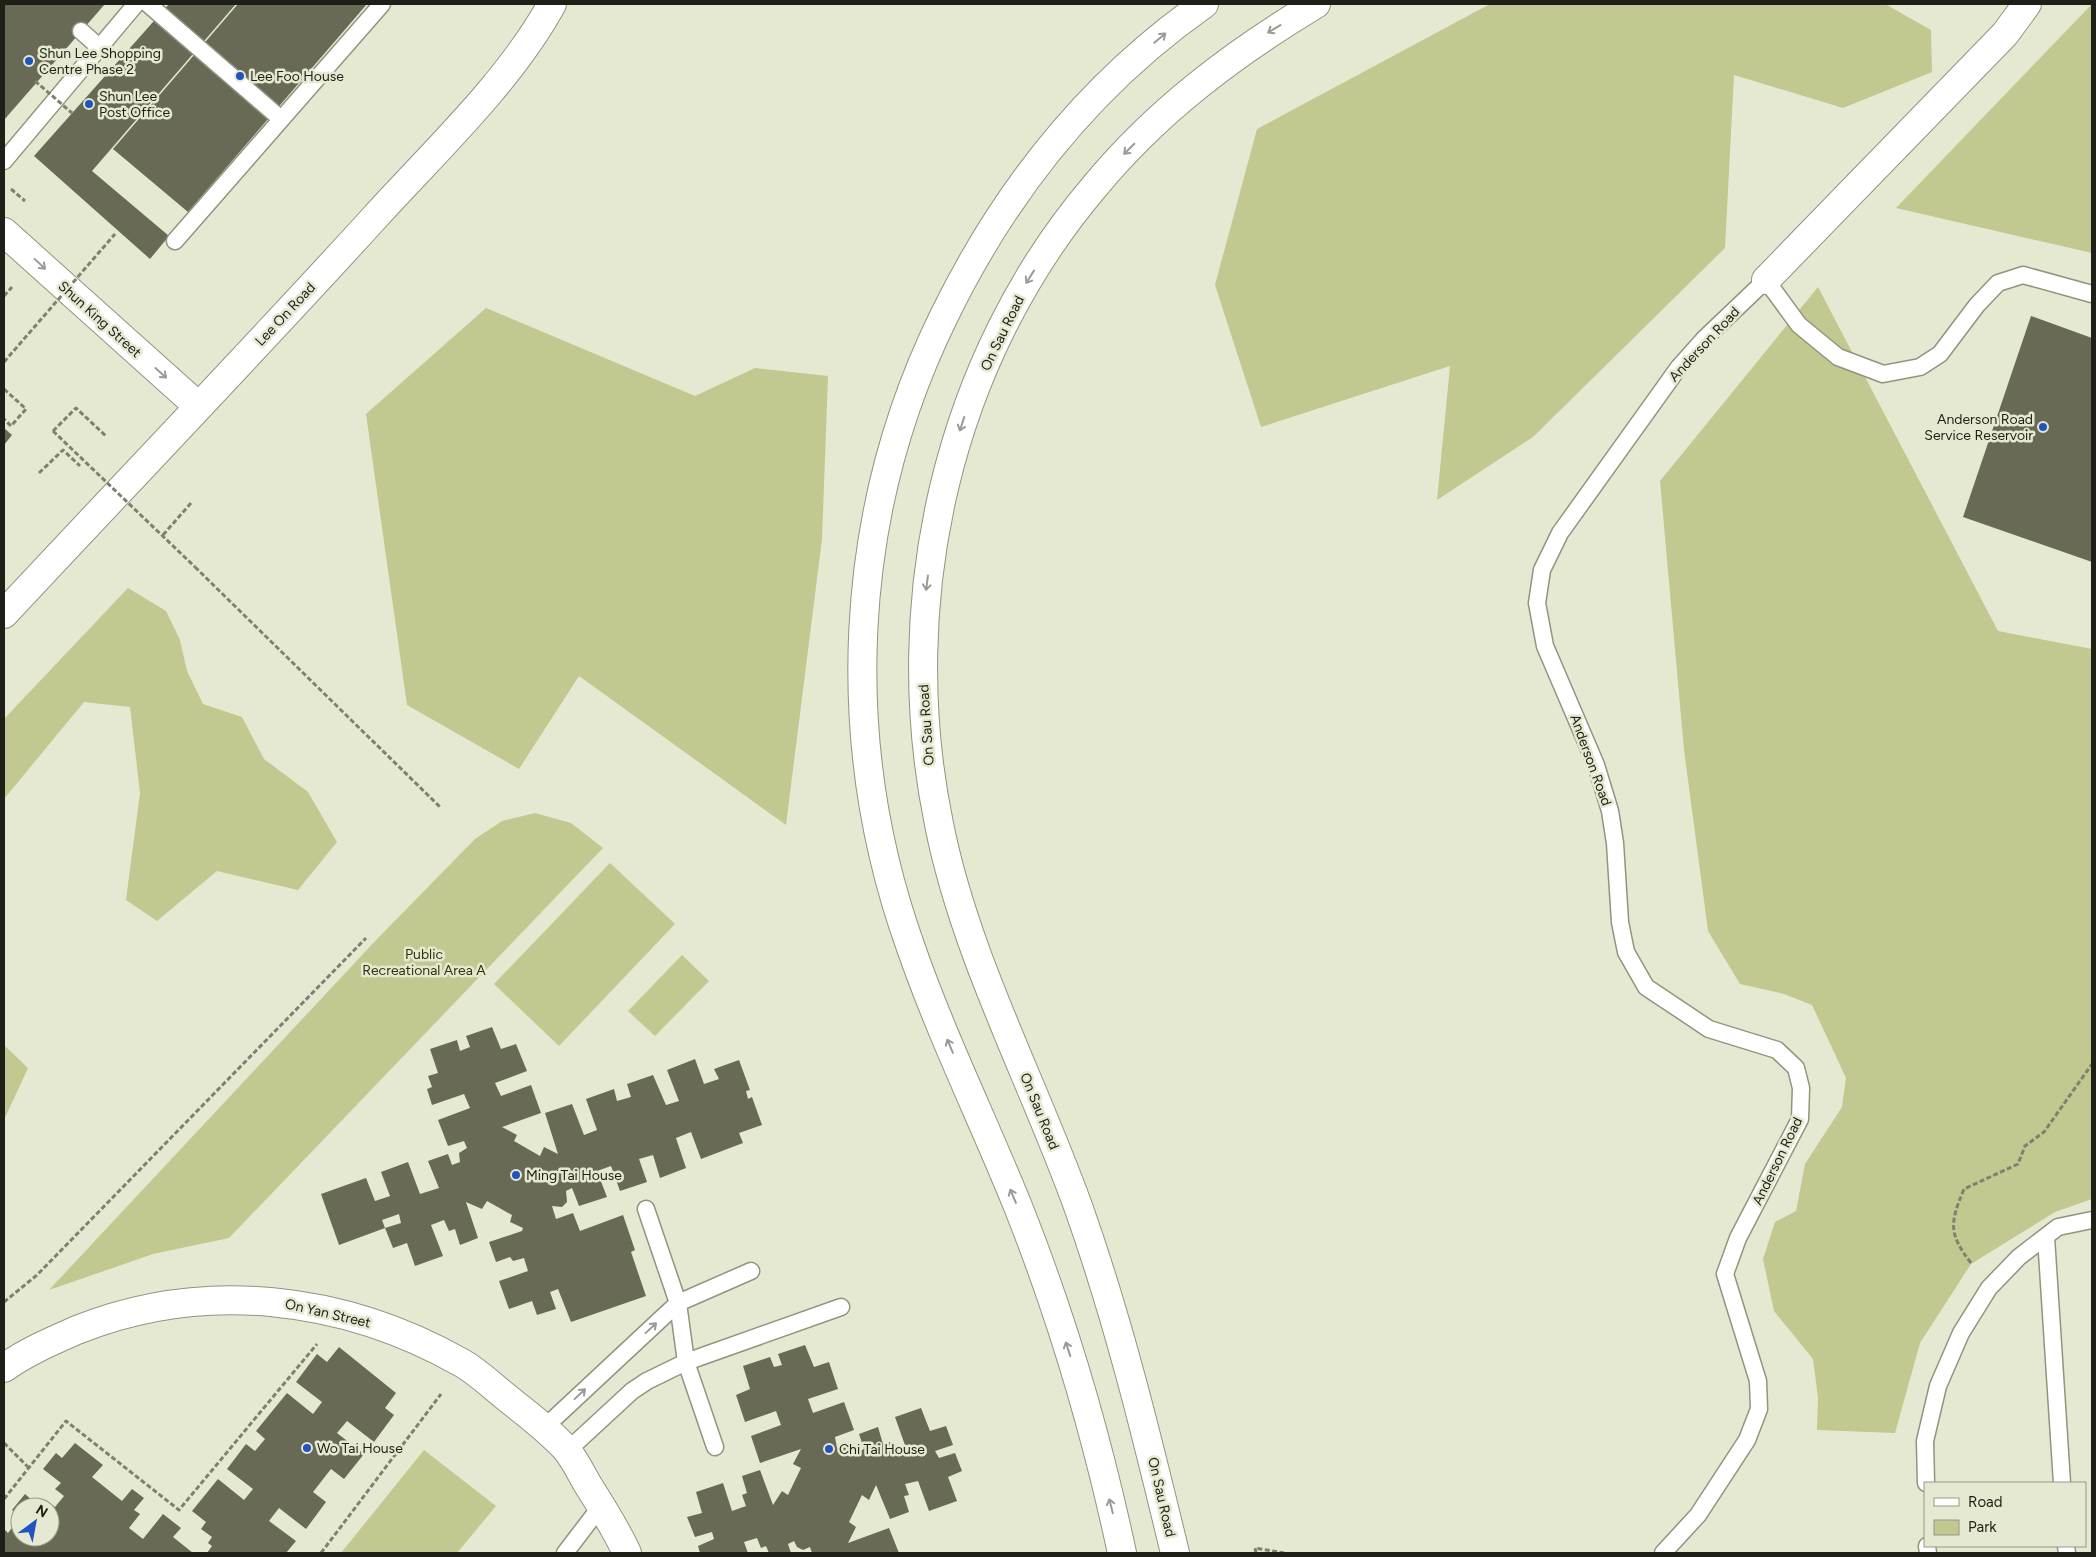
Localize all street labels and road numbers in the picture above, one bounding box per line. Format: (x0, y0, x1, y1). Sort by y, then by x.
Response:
street label: Shun King Street (55, 278, 145, 361)
street label: Lee On Road (252, 279, 319, 350)
street label: On Sau Road (977, 293, 1028, 374)
street label: Anderson Road (1665, 303, 1743, 385)
street label: On Sau Road (915, 684, 938, 766)
street label: Anderson Road (1566, 712, 1615, 808)
street label: On Sau Road (1016, 1070, 1063, 1152)
street label: Anderson Road (1749, 1114, 1806, 1208)
street label: On Yan Street (283, 1295, 372, 1332)
street label: On Sau Road (1144, 1456, 1179, 1539)

